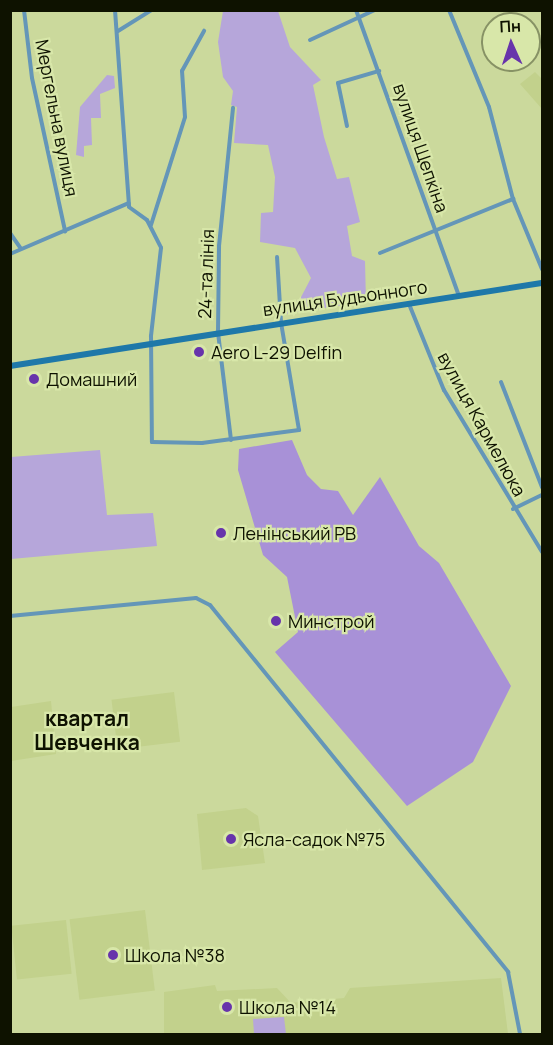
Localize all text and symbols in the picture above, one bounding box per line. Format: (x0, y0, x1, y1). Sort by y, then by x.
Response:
north arrow (481, 12, 541, 72)
text: Пн (499, 14, 521, 38)
street label: Мергельна вулиця (31, 38, 83, 198)
street label: вулиця Щепкіна (389, 81, 453, 215)
street label: 24-та лінія (194, 229, 218, 319)
street label: вулиця Будьонного (261, 276, 429, 320)
place label: Aero L-29 Delfin (211, 341, 342, 363)
marker: Aero L-29 Delfin (192, 345, 206, 359)
street label: вулиця Кармелюка (433, 348, 531, 500)
place label: Домашний (46, 368, 137, 390)
marker: Домашний (27, 372, 41, 386)
place label: Ленінський РВ (233, 522, 356, 544)
marker: Ленінський РВ (214, 526, 228, 540)
place label: Минстрой (288, 610, 374, 632)
marker: Минстрой (269, 614, 283, 628)
district label: квартал Шевченка (34, 705, 140, 755)
place label: Ясла-садок №75 (243, 828, 385, 850)
marker: Ясла-садок №75 (224, 832, 238, 846)
place label: Школа №38 (125, 944, 225, 966)
marker: Школа №38 (106, 948, 120, 962)
place label: Школа №14 (239, 996, 336, 1018)
marker: Школа №14 (220, 1000, 234, 1014)

